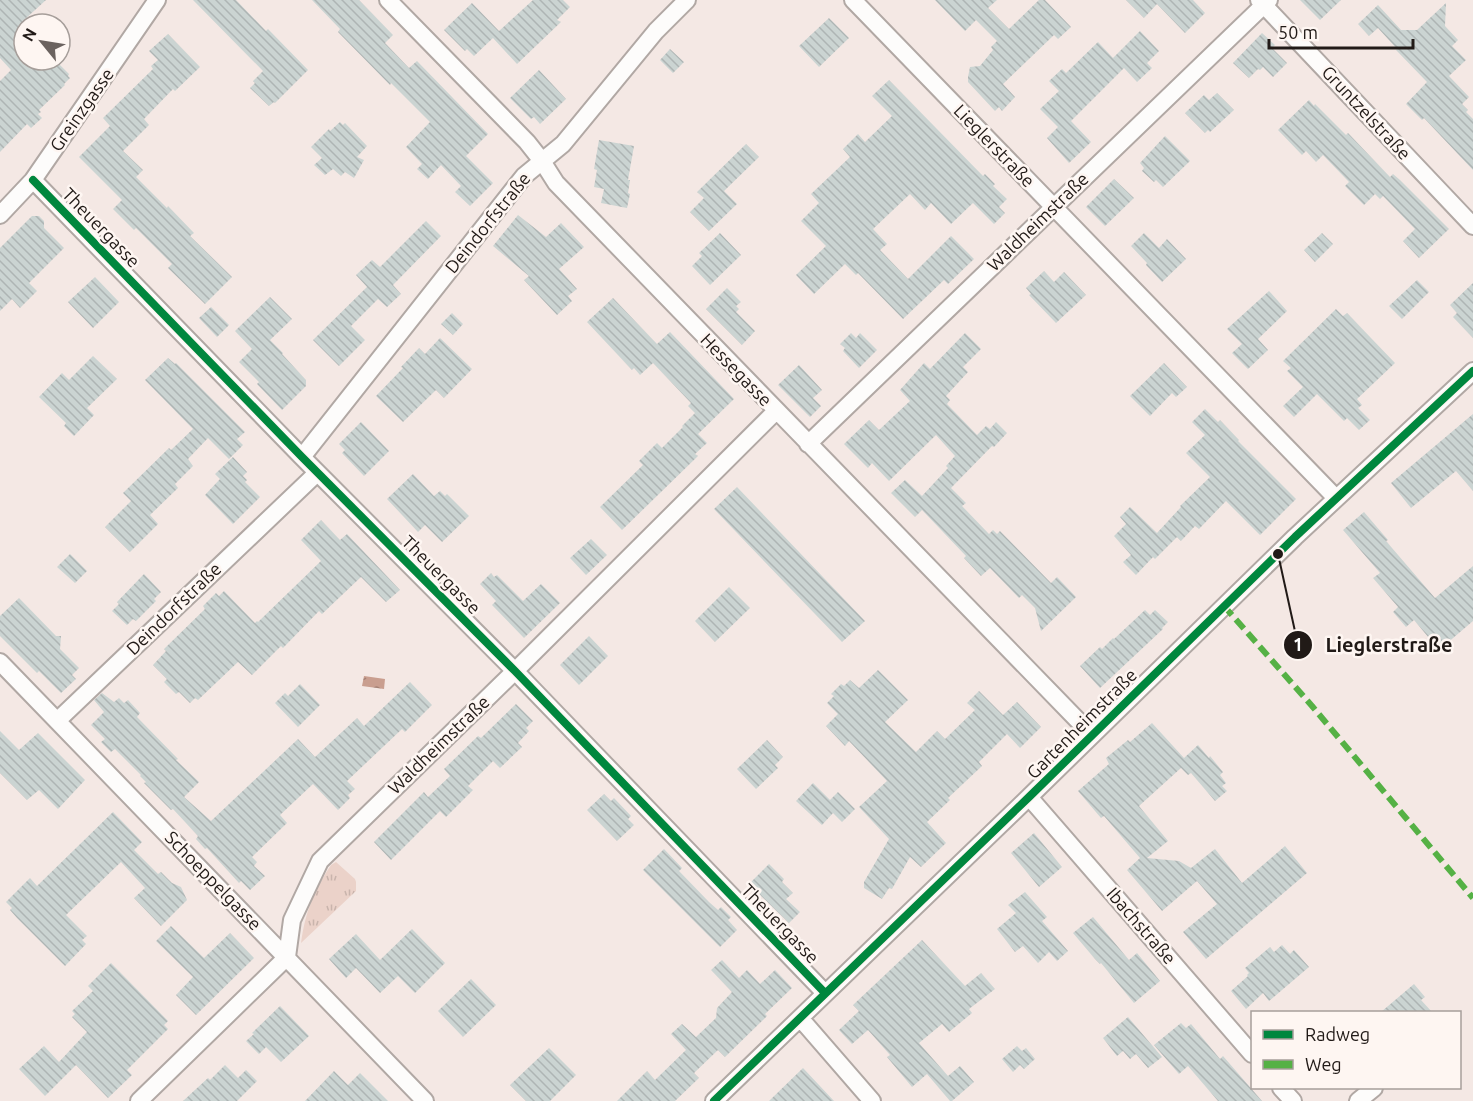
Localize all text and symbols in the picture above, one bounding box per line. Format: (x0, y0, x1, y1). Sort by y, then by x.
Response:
north arrow (12, 12, 72, 72)
scale bar (1269, 12, 1413, 50)
text: 50 m (1278, 22, 1318, 42)
text: N (18, 25, 40, 44)
street label: Gruntzelstraße (1318, 61, 1415, 163)
street label: Greinzgasse (45, 64, 117, 155)
street label: Lieglerstraße (950, 100, 1039, 191)
street label: Deindorfstraße (441, 168, 534, 277)
street label: Waldheimstraße (983, 168, 1092, 275)
street label: Theuergasse (59, 184, 144, 271)
street label: Hessegasse (697, 329, 776, 410)
street label: Theuergasse (398, 531, 485, 618)
street label: Deindorfstraße (122, 558, 225, 658)
callout: Lieglerstraße (1283, 626, 1464, 664)
text: Lieglerstraße (1325, 633, 1453, 656)
text: 1 (1293, 634, 1303, 654)
street label: Gartenheimstraße (1022, 664, 1140, 782)
street label: Waldheimstraße (384, 691, 493, 798)
street label: Schoeppelgasse (162, 827, 266, 934)
street label: Theuergasse (738, 880, 823, 967)
street label: Ibachstraße (1103, 883, 1180, 968)
legend (1251, 1011, 1461, 1089)
text: Radweg (1305, 1024, 1370, 1044)
text: Weg (1305, 1054, 1342, 1074)

